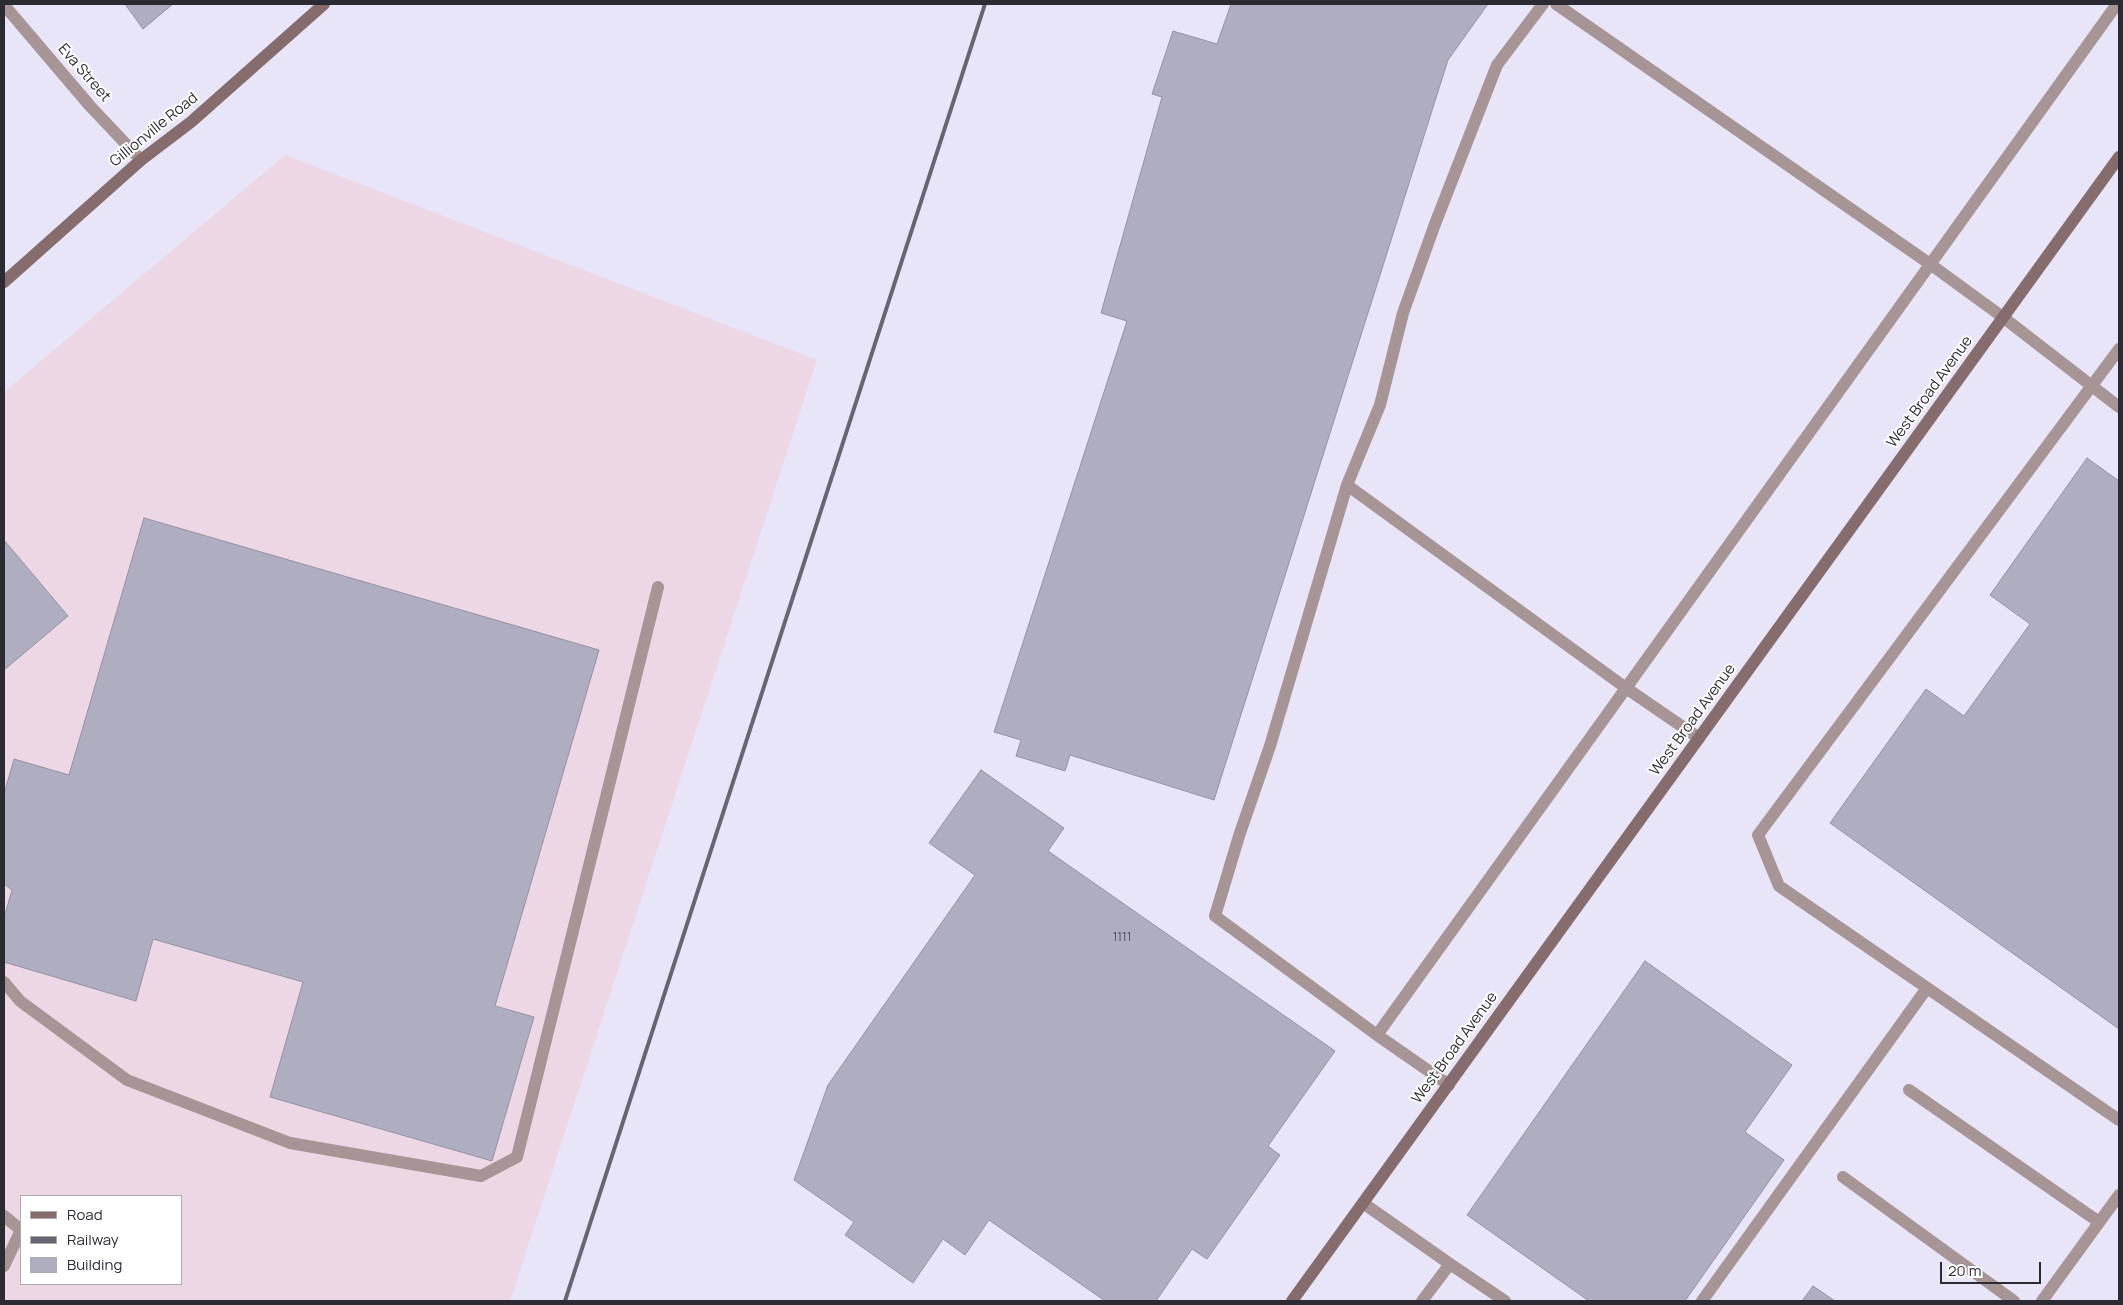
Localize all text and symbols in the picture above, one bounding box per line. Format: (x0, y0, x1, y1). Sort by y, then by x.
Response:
street label: Eva Street (54, 40, 114, 106)
street label: Gillionville Road (106, 89, 202, 171)
street label: West Broad Avenue (1883, 333, 1977, 451)
street label: West Broad Avenue (1646, 661, 1740, 779)
house number: 1111 (1113, 931, 1131, 945)
street label: West Broad Avenue (1408, 989, 1502, 1107)
legend (20, 1195, 182, 1285)
text: Road (67, 1204, 103, 1225)
text: Railway (67, 1229, 119, 1250)
scale bar (1943, 1252, 2044, 1284)
text: Building (67, 1254, 122, 1275)
text: 20 m (1948, 1260, 1981, 1281)

